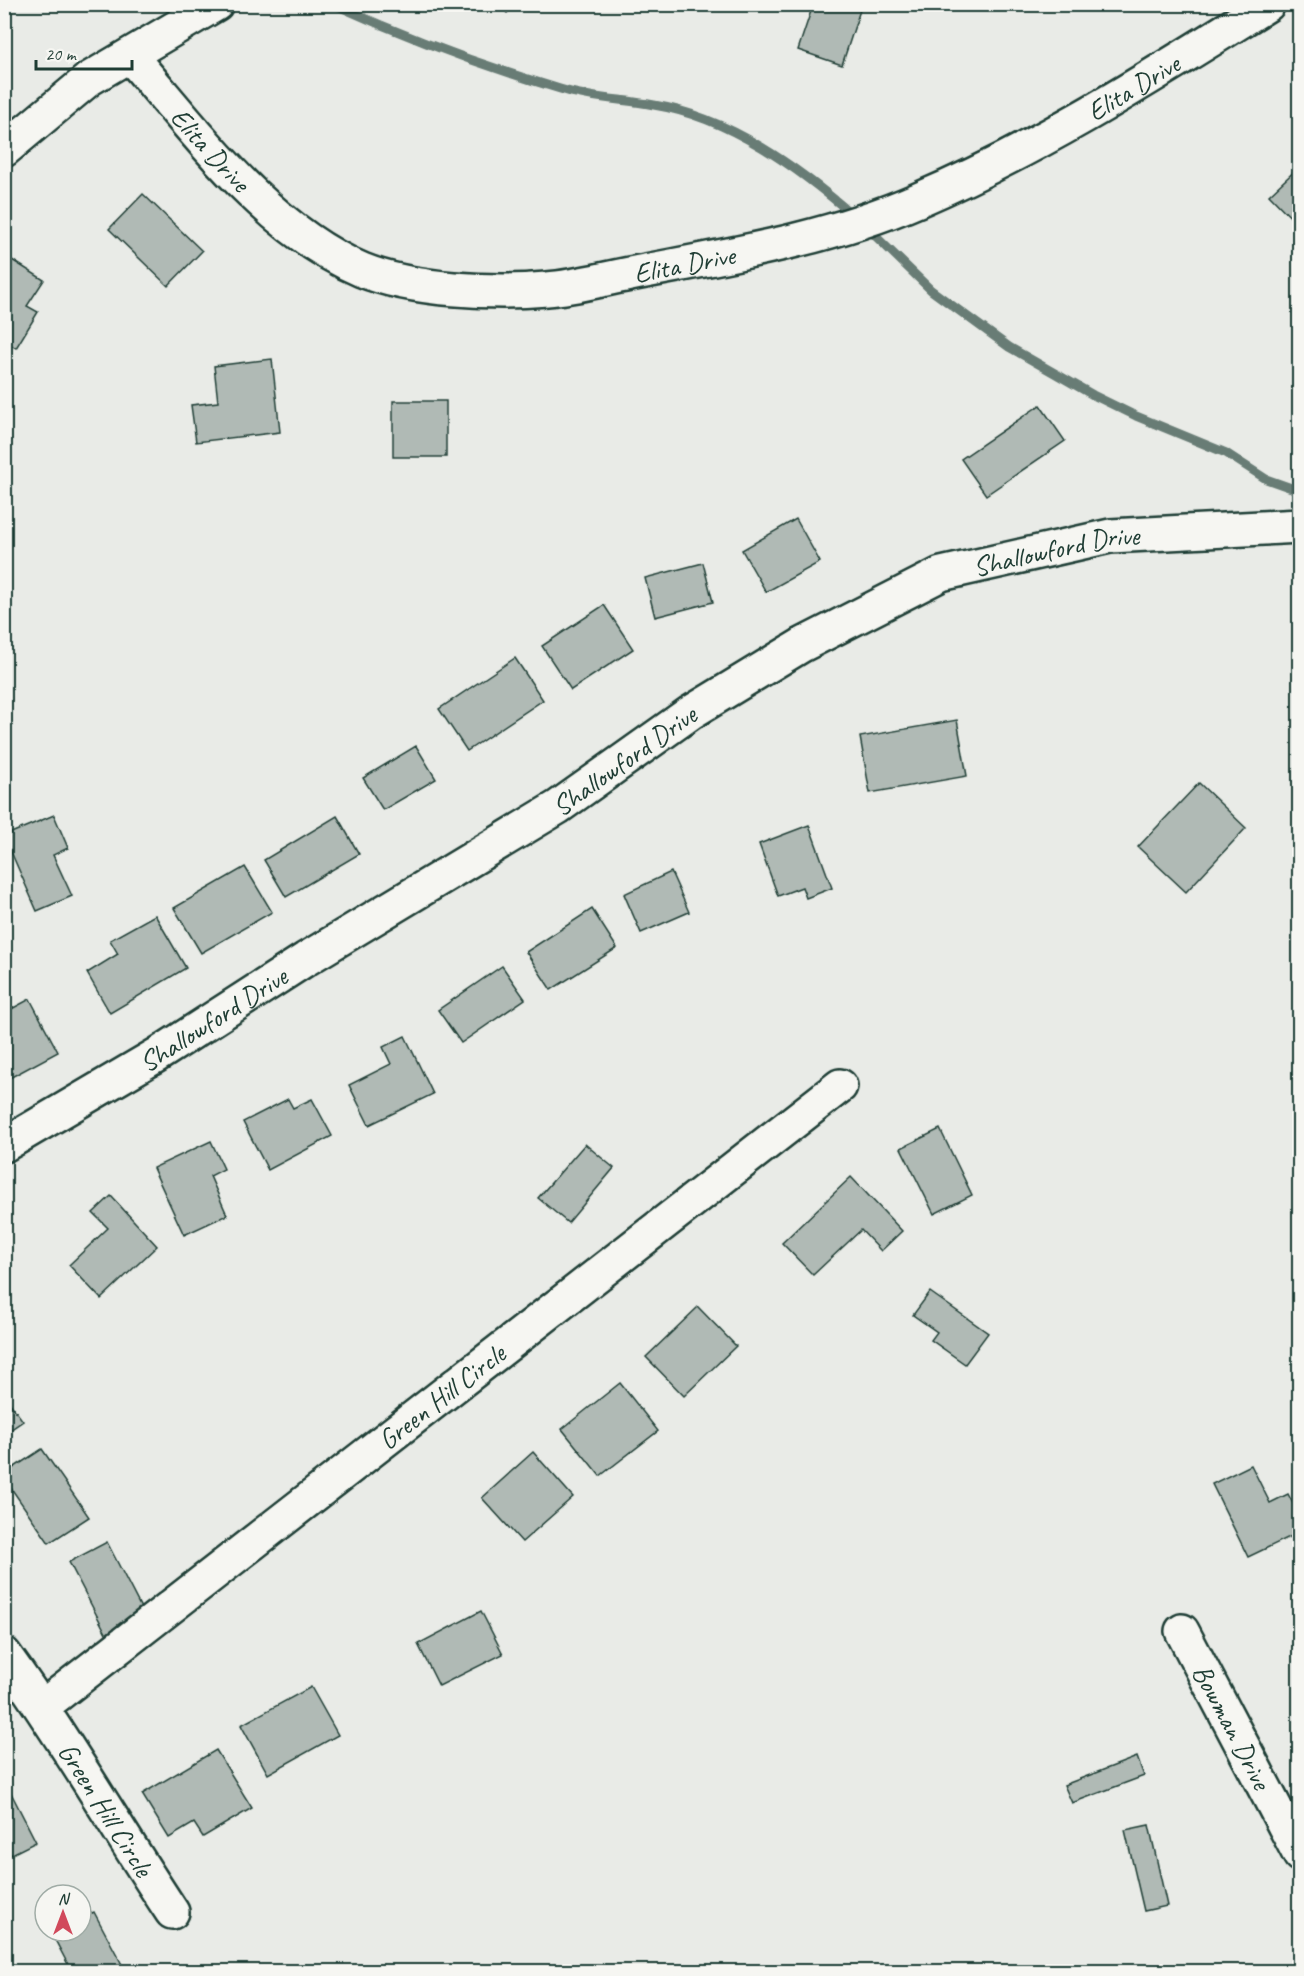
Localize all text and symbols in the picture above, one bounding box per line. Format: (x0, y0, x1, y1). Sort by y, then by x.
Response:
scale bar (36, 33, 132, 71)
text: 20 m (45, 43, 78, 65)
street label: Elita Drive (1081, 45, 1188, 129)
street label: Elita Drive (163, 100, 259, 201)
street label: Elita Drive (631, 237, 740, 291)
street label: Shallowford Drive (970, 517, 1142, 584)
street label: Shallowford Drive (545, 696, 705, 824)
street label: Shallowford Drive (133, 958, 295, 1080)
street label: Green Hill Circle (371, 1335, 514, 1457)
street label: Bowman Drive (1185, 1658, 1280, 1797)
street label: Green Hill Circle (51, 1736, 162, 1885)
north arrow (33, 1883, 93, 1943)
text: N (58, 1889, 71, 1909)

